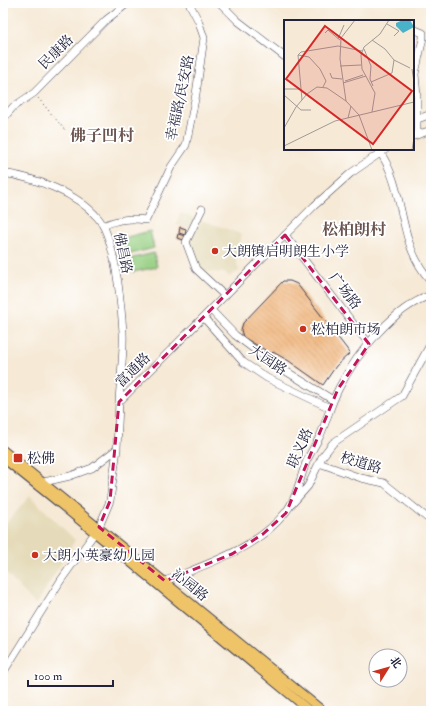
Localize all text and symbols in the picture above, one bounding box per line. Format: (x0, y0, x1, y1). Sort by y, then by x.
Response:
inset map (284, 20, 414, 150)
street label: 民康路 (35, 31, 77, 73)
street label: 幸福路/民安路 (163, 53, 197, 143)
district label: 佛子凹村 (70, 126, 134, 146)
district label: 松柏朗村 (322, 220, 386, 240)
street label: 佛昌路 (110, 231, 136, 275)
place label: 大朗镇启明朗生小学 (223, 243, 349, 260)
marker: 大朗镇启明朗生小学 (210, 246, 220, 256)
street label: 广场路 (325, 269, 365, 313)
place label: 松柏朗市场 (311, 321, 381, 338)
marker: 松柏朗市场 (298, 324, 308, 334)
street label: 大园路 (246, 341, 290, 379)
street label: 富通路 (112, 349, 154, 391)
street label: 联义路 (284, 425, 316, 471)
street label: 校道路 (338, 449, 384, 477)
place label: 松佛 (27, 450, 55, 467)
marker: 松佛 (12, 452, 24, 464)
place label: 大朗小英豪幼儿园 (43, 547, 155, 564)
marker: 大朗小英豪幼儿园 (30, 550, 40, 560)
street label: 沁园路 (168, 565, 212, 605)
north arrow (368, 648, 408, 688)
text: 北 (387, 654, 404, 671)
scale bar (28, 662, 113, 688)
text: 100 m (34, 669, 63, 684)

